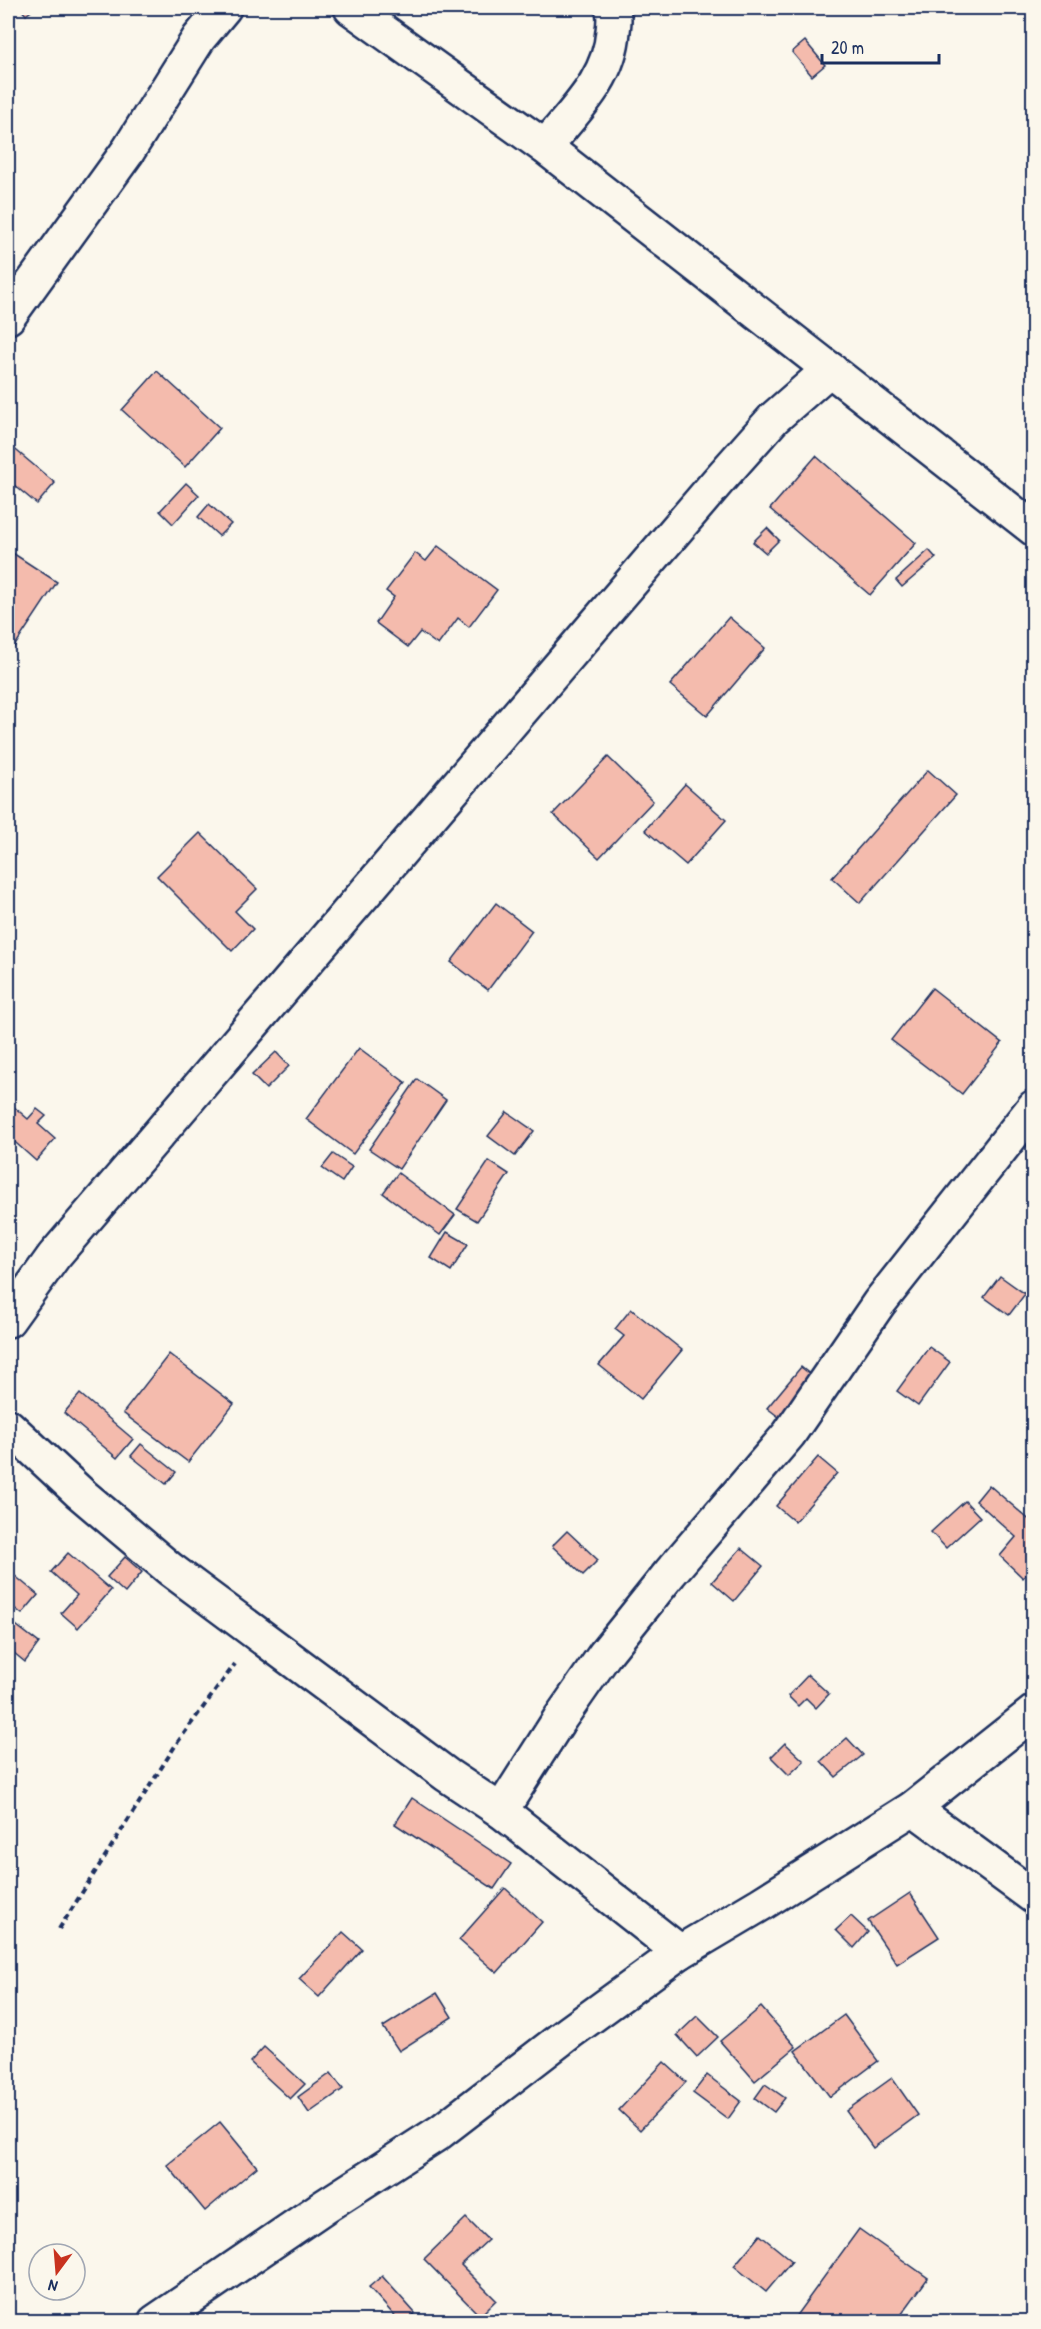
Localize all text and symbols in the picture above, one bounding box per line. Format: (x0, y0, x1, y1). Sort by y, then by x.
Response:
scale bar (822, 27, 939, 65)
text: 20 m (831, 35, 864, 60)
north arrow (27, 2242, 87, 2302)
text: N (45, 2275, 60, 2298)

